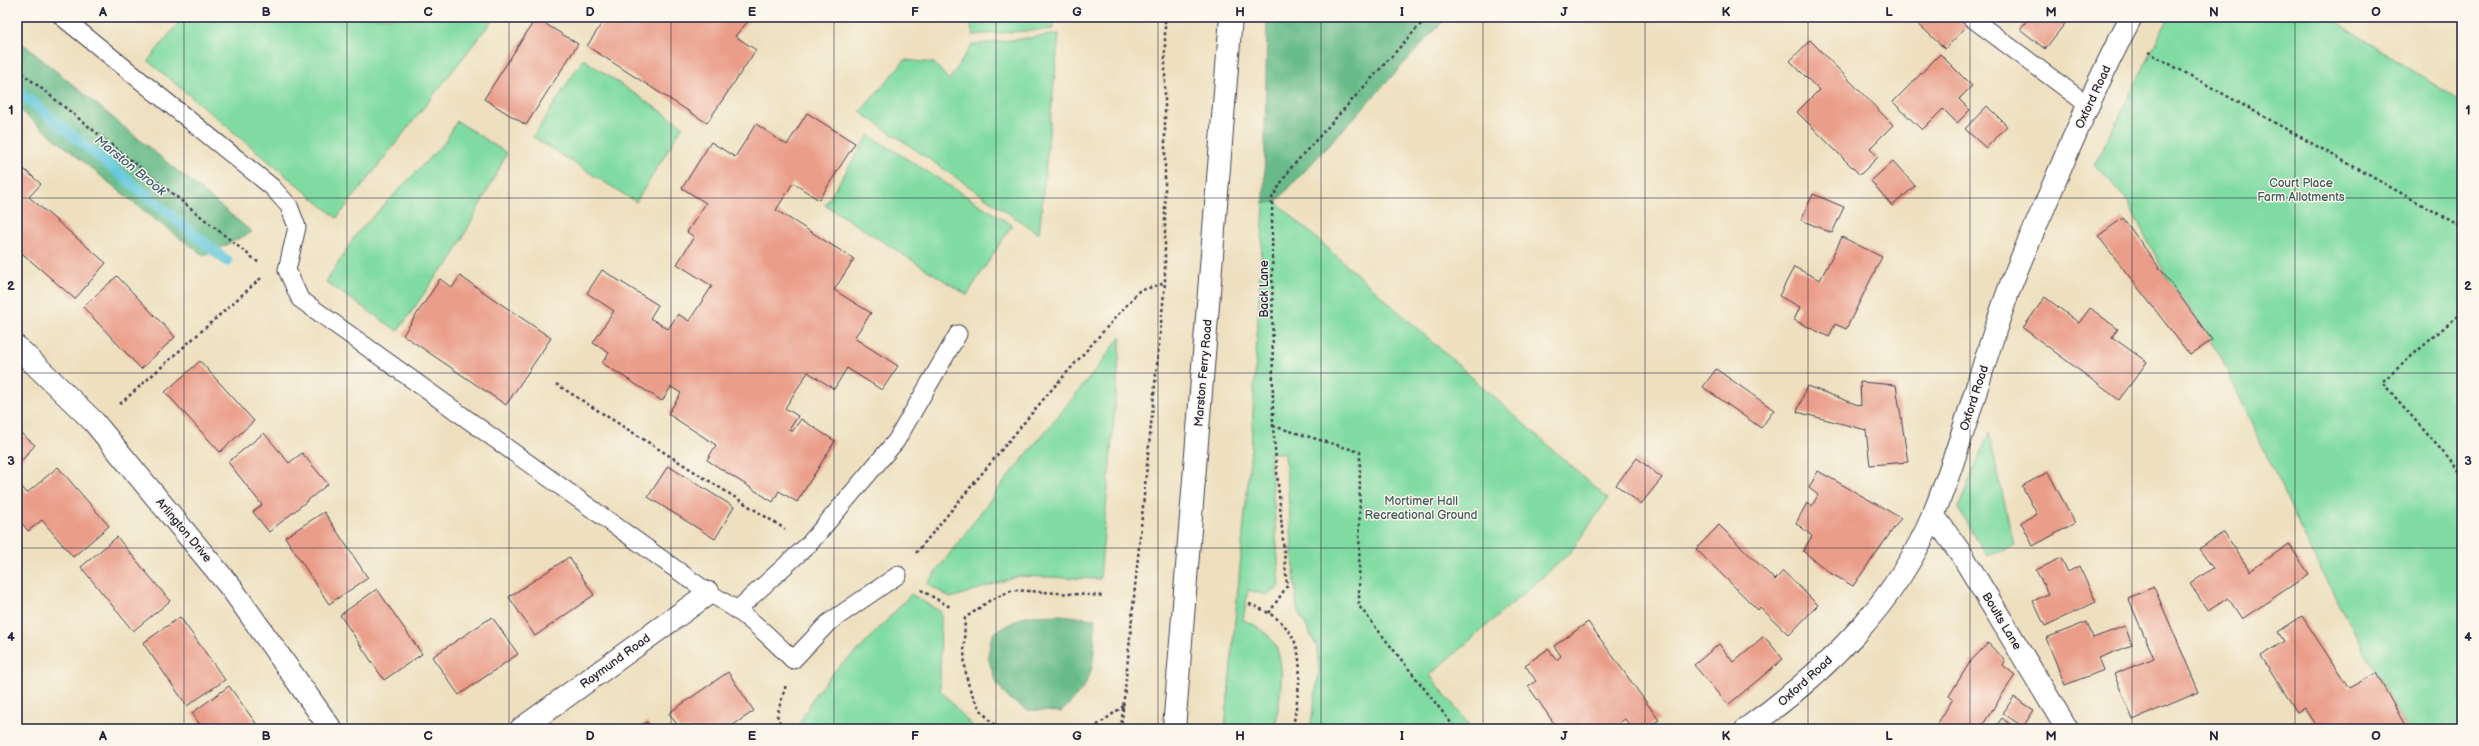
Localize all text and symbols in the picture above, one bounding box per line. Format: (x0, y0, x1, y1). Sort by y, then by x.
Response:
text: A (98, 4, 107, 20)
text: B (261, 4, 271, 20)
text: C (423, 4, 433, 20)
text: D (585, 4, 595, 20)
text: E (748, 4, 757, 20)
text: F (911, 4, 919, 20)
text: G (1072, 4, 1082, 20)
text: H (1235, 4, 1245, 20)
text: I (1400, 4, 1404, 20)
text: J (1560, 4, 1568, 20)
text: K (1722, 4, 1731, 20)
text: L (1885, 4, 1893, 20)
text: M (2045, 4, 2057, 20)
text: N (2209, 4, 2219, 20)
text: O (2371, 4, 2381, 20)
street label: Oxford Road (2072, 63, 2115, 131)
text: 1 (8, 102, 14, 118)
text: 1 (2465, 102, 2471, 118)
water label: Marston Brook (92, 132, 170, 200)
park label: Court Place Farm Allotments (2257, 176, 2345, 205)
street label: Back Lane (1257, 260, 1272, 318)
text: 2 (7, 278, 15, 294)
text: 2 (2464, 278, 2472, 294)
street label: Marston Ferry Road (1191, 319, 1216, 427)
street label: Oxford Road (1957, 363, 1992, 433)
text: 3 (7, 453, 15, 469)
text: 3 (2464, 453, 2472, 469)
park label: Mortimer Hall Recreational Ground (1365, 494, 1478, 523)
street label: Arlington Drive (152, 495, 215, 565)
street label: Boults Lane (1979, 590, 2025, 653)
text: 4 (7, 629, 15, 645)
text: 4 (2464, 629, 2472, 645)
street label: Raymund Road (577, 631, 653, 692)
street label: Oxford Road (1775, 653, 1836, 710)
text: A (98, 728, 107, 744)
text: B (261, 728, 271, 744)
text: C (423, 728, 433, 744)
text: D (585, 728, 595, 744)
text: E (748, 728, 757, 744)
text: F (911, 728, 919, 744)
text: G (1072, 728, 1082, 744)
text: H (1235, 728, 1245, 744)
text: I (1400, 728, 1404, 744)
text: J (1560, 728, 1568, 744)
text: K (1722, 728, 1731, 744)
text: L (1885, 728, 1893, 744)
text: M (2045, 728, 2057, 744)
text: N (2209, 728, 2219, 744)
text: O (2371, 728, 2381, 744)

